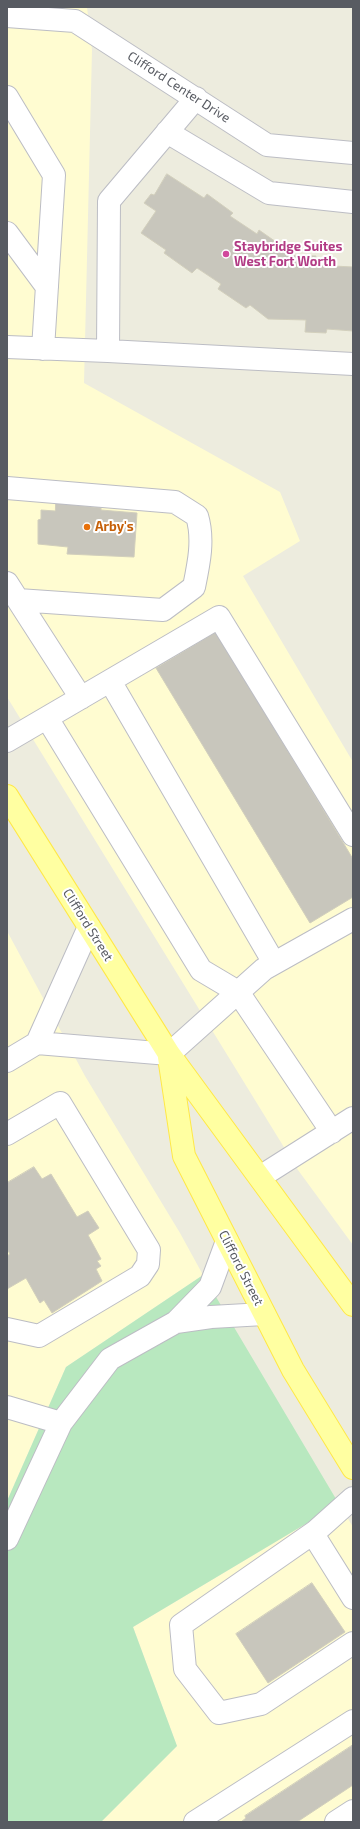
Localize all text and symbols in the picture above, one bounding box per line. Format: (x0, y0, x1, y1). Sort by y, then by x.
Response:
street label: Clifford Center Drive (125, 48, 233, 126)
place label: Staybridge Suites West Fort Worth (234, 239, 342, 270)
marker: Staybridge Suites West Fort Worth (221, 249, 231, 259)
place label: Arby's (95, 519, 134, 535)
marker: Arby's (82, 522, 92, 532)
street label: Clifford Street (60, 886, 116, 964)
street label: Clifford Street (215, 1228, 267, 1308)

